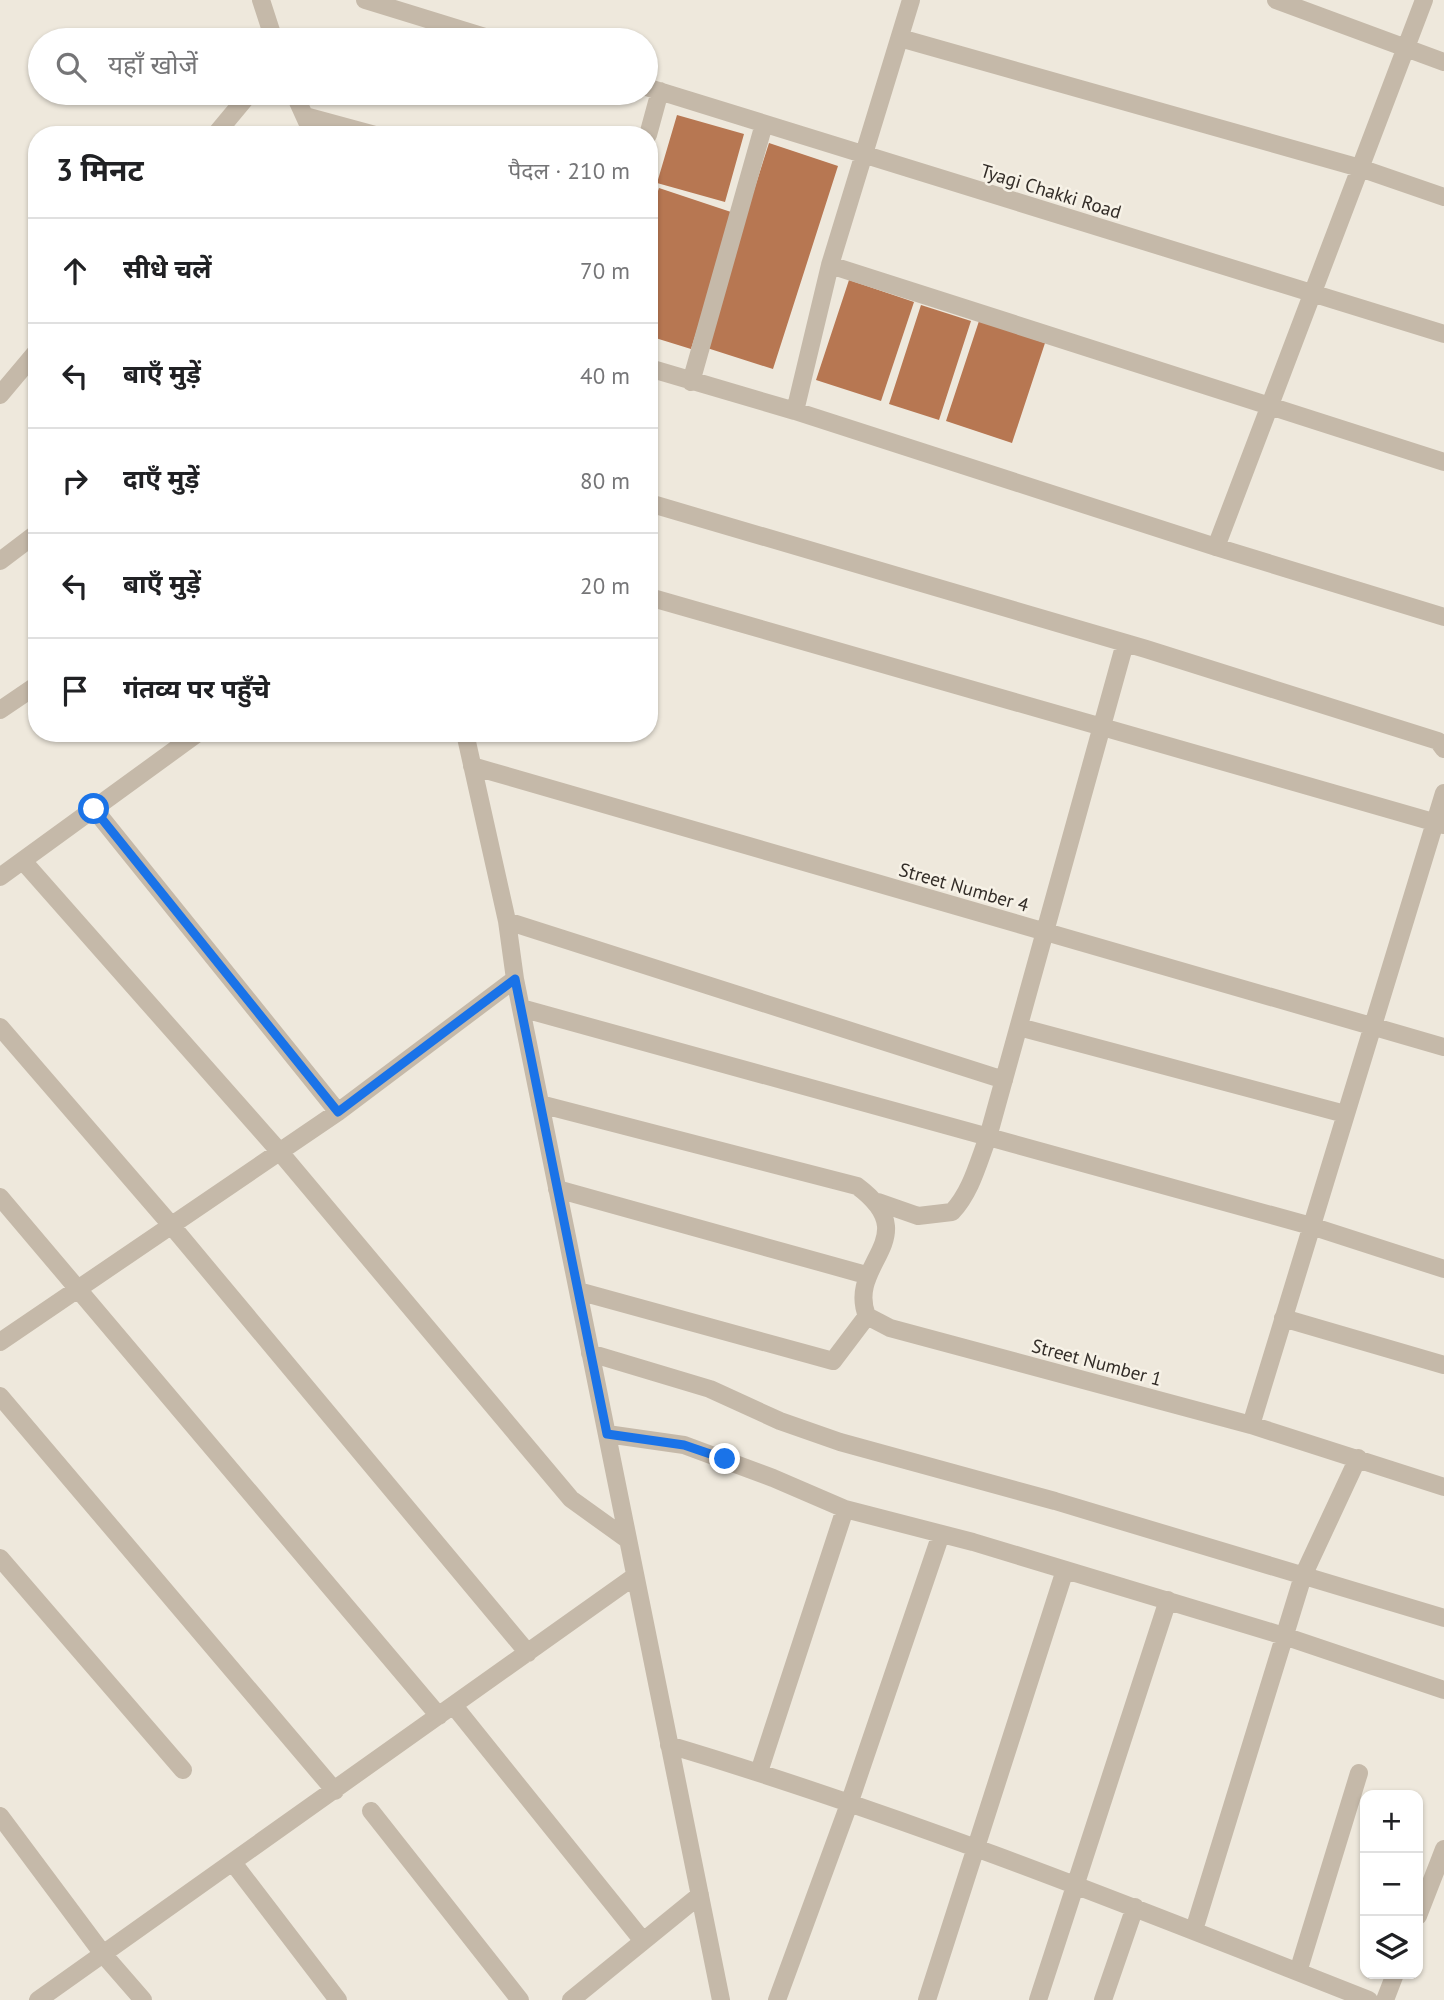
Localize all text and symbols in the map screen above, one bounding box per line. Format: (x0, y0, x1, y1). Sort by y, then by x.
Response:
search box (28, 28, 658, 105)
icon: search (52, 48, 90, 86)
text: यहाँ खोजें (108, 48, 198, 81)
text: 3 मिनट (56, 150, 144, 189)
text: पैदल · 210 m (508, 156, 630, 185)
street label: Tyagi Chakki Road (978, 158, 1124, 224)
icon: ahead (56, 252, 94, 290)
text: सीधे चलें (123, 252, 212, 285)
text: 70 m (580, 256, 630, 285)
icon: left (56, 357, 94, 395)
text: बाएँ मुड़ें (123, 357, 201, 390)
text: 40 m (580, 361, 630, 390)
icon: right (56, 462, 94, 500)
text: दाएँ मुड़ें (123, 462, 199, 495)
text: 80 m (580, 466, 630, 495)
icon: left (56, 567, 94, 605)
text: बाएँ मुड़ें (123, 567, 201, 600)
text: 20 m (580, 571, 630, 600)
icon: arrive (56, 672, 94, 710)
text: गंतव्य पर पहुँचे (123, 672, 270, 705)
route start (78, 793, 109, 824)
street label: Street Number 4 (896, 857, 1032, 917)
street label: Street Number 1 (1029, 1333, 1165, 1391)
route end (709, 1443, 740, 1474)
map controls (1360, 1790, 1423, 1979)
button: + (1360, 1790, 1423, 1853)
button: − (1360, 1853, 1423, 1916)
button: layers (1360, 1916, 1423, 1979)

